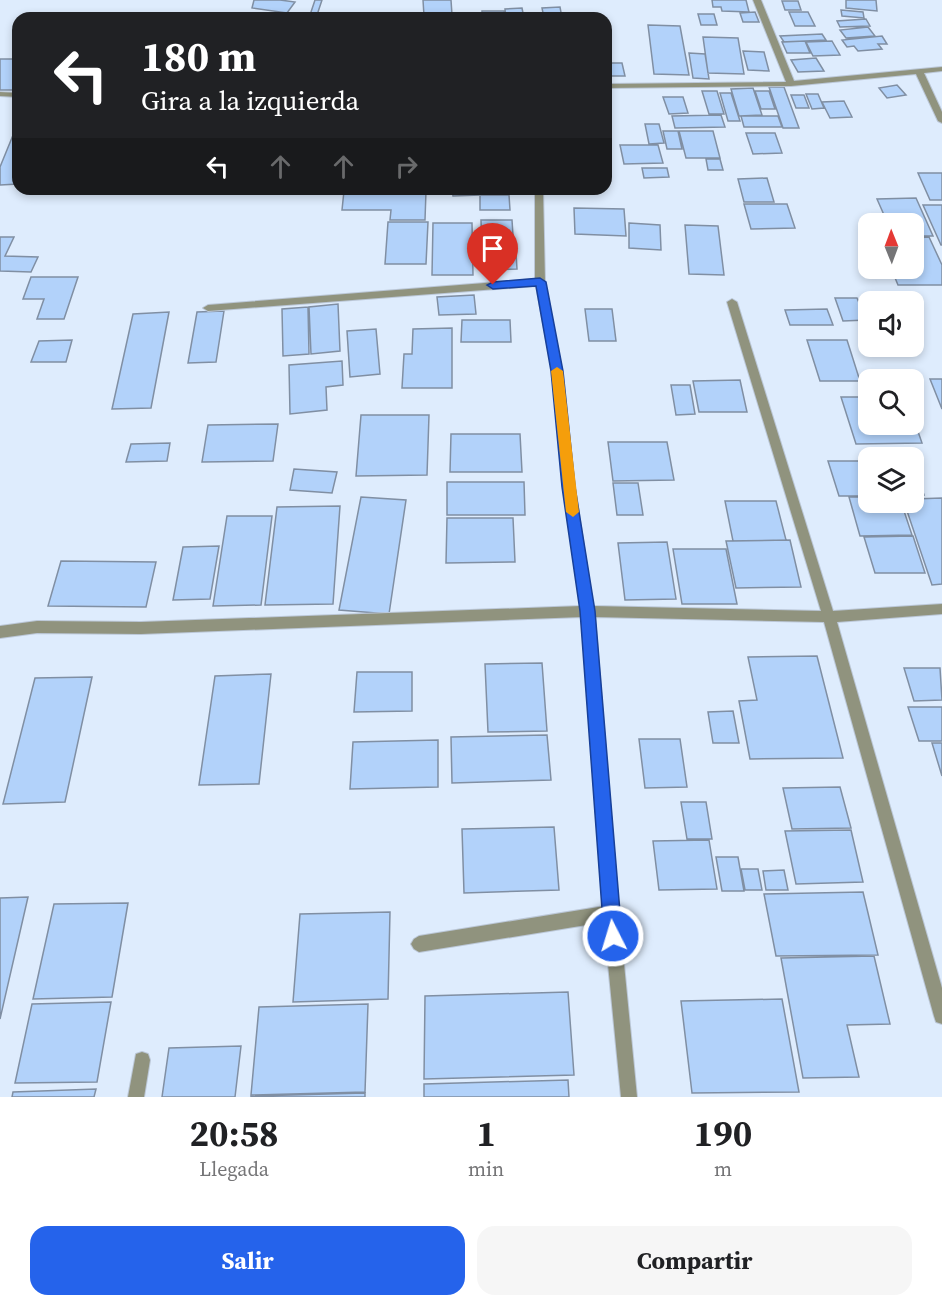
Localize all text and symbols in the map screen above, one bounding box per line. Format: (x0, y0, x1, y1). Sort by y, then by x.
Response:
text: 180 m (141, 27, 256, 85)
icon: left (42, 36, 120, 114)
text: Gira a la izquierda (141, 82, 359, 119)
icon: left (201, 150, 234, 183)
icon: ahead (264, 150, 297, 183)
icon: ahead (327, 150, 360, 183)
icon: right (390, 150, 423, 183)
north arrow (858, 213, 924, 279)
map controls (858, 213, 924, 513)
pin (467, 223, 518, 285)
icon: arrive (476, 232, 509, 265)
button: sound (858, 291, 924, 357)
button: search (858, 369, 924, 435)
button: layers (858, 447, 924, 513)
position arrow (581, 904, 645, 968)
text: 20:58 (190, 1109, 278, 1158)
text: 1 (476, 1109, 496, 1158)
text: 190 (694, 1109, 752, 1158)
text: Llegada (199, 1155, 269, 1183)
text: min (468, 1155, 504, 1183)
text: m (714, 1155, 732, 1183)
button: Salir (30, 1226, 465, 1295)
button: Compartir (477, 1226, 912, 1295)

